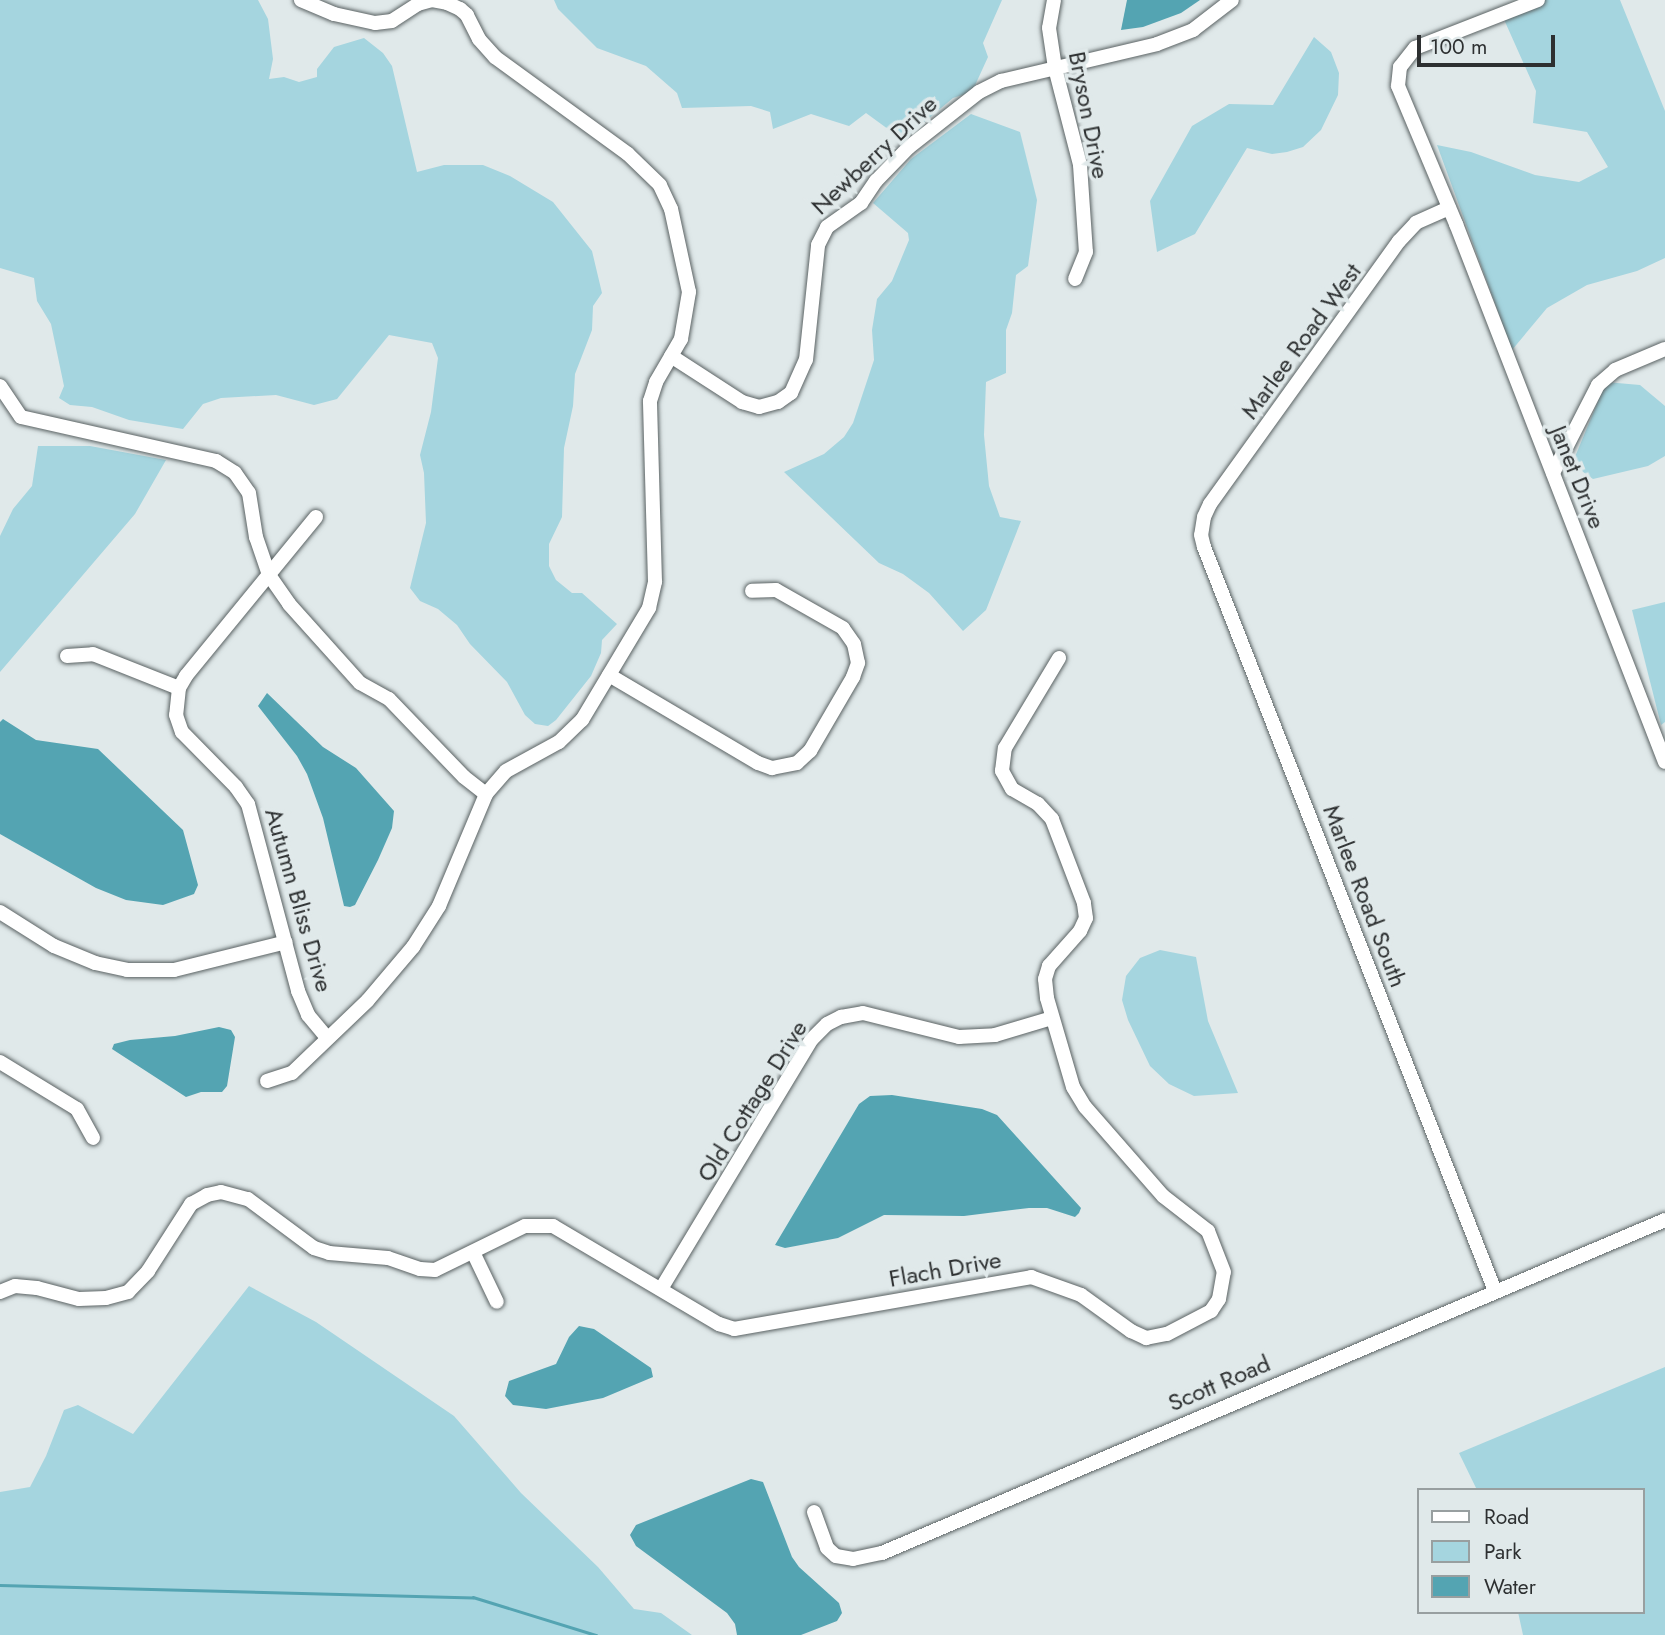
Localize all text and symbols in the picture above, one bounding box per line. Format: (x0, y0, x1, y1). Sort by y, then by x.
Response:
scale bar (1420, 21, 1558, 65)
text: 100 m (1430, 32, 1487, 62)
street label: Bryson Drive (1063, 49, 1115, 181)
street label: Newberry Drive (805, 89, 943, 221)
street label: Marlee Road West (1235, 258, 1367, 424)
street label: Janet Drive (1544, 421, 1612, 533)
street label: Marlee Road South (1317, 801, 1413, 991)
street label: Autumn Bliss Drive (259, 805, 339, 995)
street label: Old Cottage Drive (691, 1015, 813, 1187)
street label: Flach Drive (887, 1245, 1003, 1293)
street label: Scott Road (1164, 1349, 1274, 1417)
legend (1416, 1488, 1644, 1614)
text: Road (1484, 1502, 1529, 1532)
text: Park (1484, 1537, 1521, 1567)
text: Water (1484, 1572, 1536, 1602)

